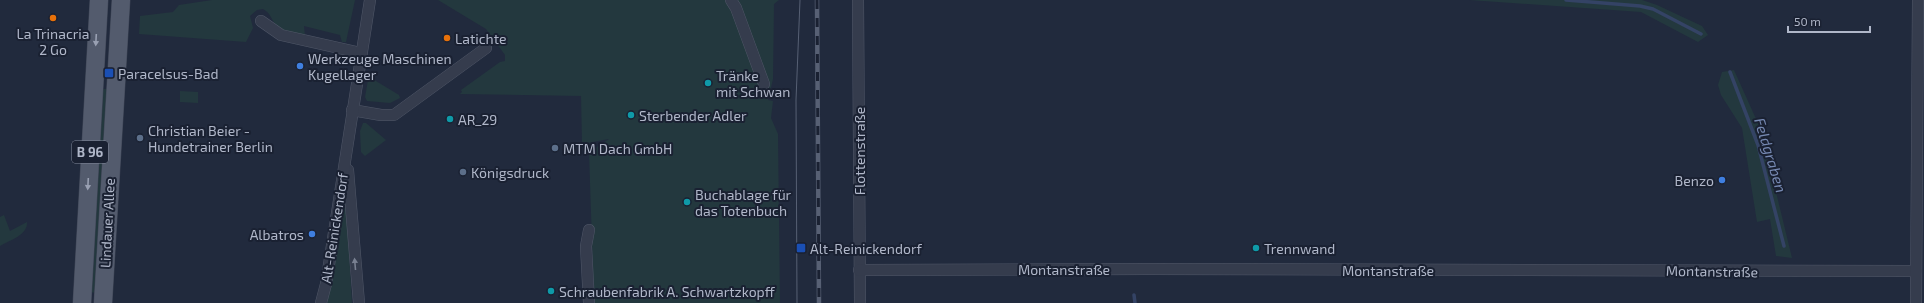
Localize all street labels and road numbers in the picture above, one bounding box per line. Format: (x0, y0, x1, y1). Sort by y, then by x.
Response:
street label: Flottenstraße (851, 107, 868, 195)
road number: B 96 (72, 141, 108, 163)
street label: Alt-Reinickendorf (317, 171, 351, 285)
street label: Lindauer Allee (96, 178, 118, 268)
street label: Montanstraße (1018, 261, 1110, 278)
street label: Montanstraße (1342, 262, 1434, 279)
street label: Montanstraße (1666, 262, 1758, 280)

